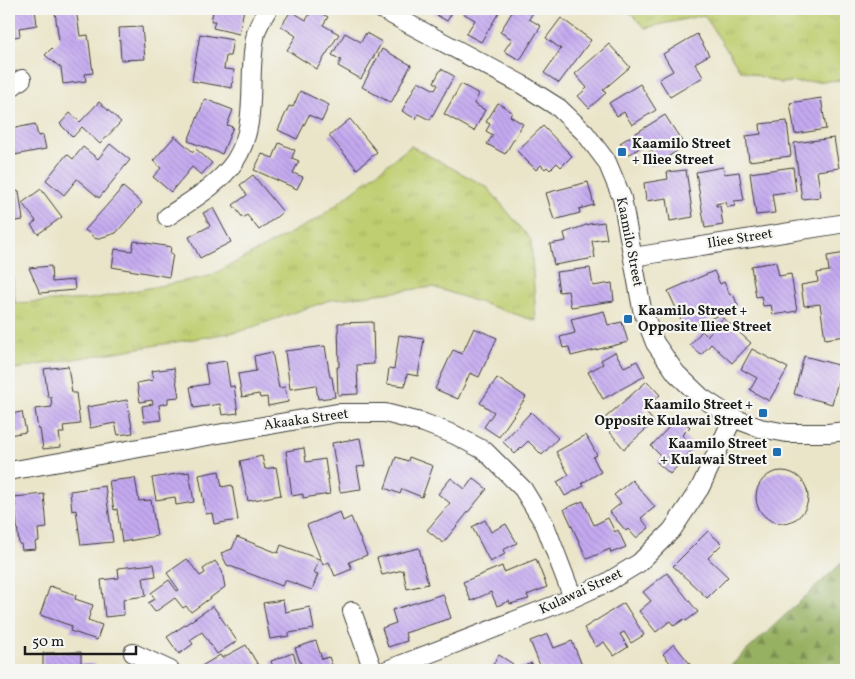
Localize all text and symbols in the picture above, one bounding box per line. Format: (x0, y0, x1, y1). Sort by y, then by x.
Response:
place label: Kaamilo Street + Iliee Street (632, 135, 731, 170)
marker: Kaamilo Street + Iliee Street (616, 146, 628, 158)
street label: Kaamilo Street (611, 195, 647, 289)
street label: Iliee Street (706, 224, 774, 254)
place label: Kaamilo Street + Opposite Iliee Street (638, 302, 772, 337)
marker: Kaamilo Street + Opposite Iliee Street (622, 313, 634, 325)
place label: Kaamilo Street + Opposite Kulawai Street (594, 396, 753, 431)
street label: Akaaka Street (262, 405, 350, 435)
marker: Kaamilo Street + Opposite Kulawai Street (757, 407, 769, 419)
place label: Kaamilo Street + Kulawai Street (660, 435, 767, 470)
marker: Kaamilo Street + Kulawai Street (771, 446, 783, 458)
street label: Kulawai Street (536, 564, 626, 620)
scale bar (25, 624, 136, 656)
text: 50 m (32, 632, 64, 653)

